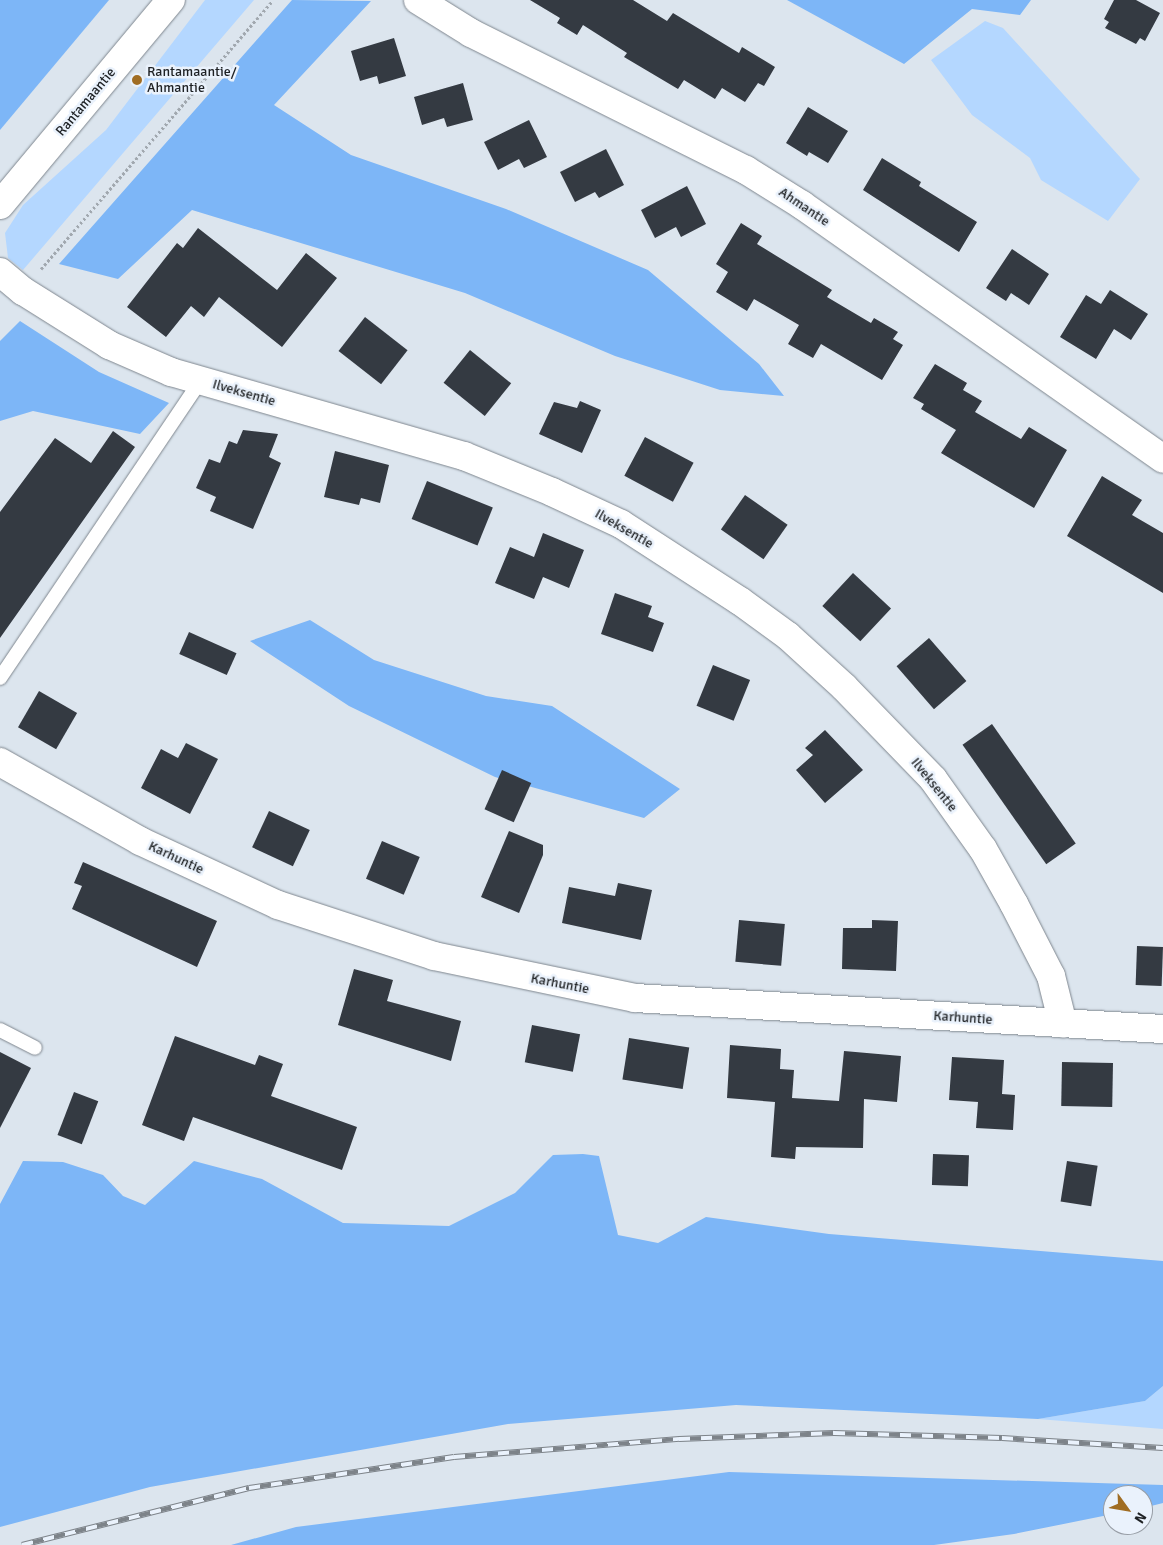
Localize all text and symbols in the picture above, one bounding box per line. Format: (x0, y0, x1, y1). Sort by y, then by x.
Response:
street label: Rantamaantie (53, 64, 119, 140)
place label: Rantamaantie/ Ahmantie (147, 64, 237, 96)
marker: Rantamaantie/ Ahmantie (131, 74, 143, 86)
street label: Ahmantie (775, 184, 833, 230)
street label: Ilveksentie (211, 376, 277, 410)
street label: Ilveksentie (592, 506, 656, 552)
street label: Ilveksentie (907, 755, 961, 815)
street label: Karhuntie (146, 838, 206, 878)
street label: Karhuntie (529, 970, 591, 998)
street label: Karhuntie (933, 1008, 993, 1028)
north arrow (1103, 1485, 1153, 1535)
text: N (1131, 1509, 1150, 1526)

